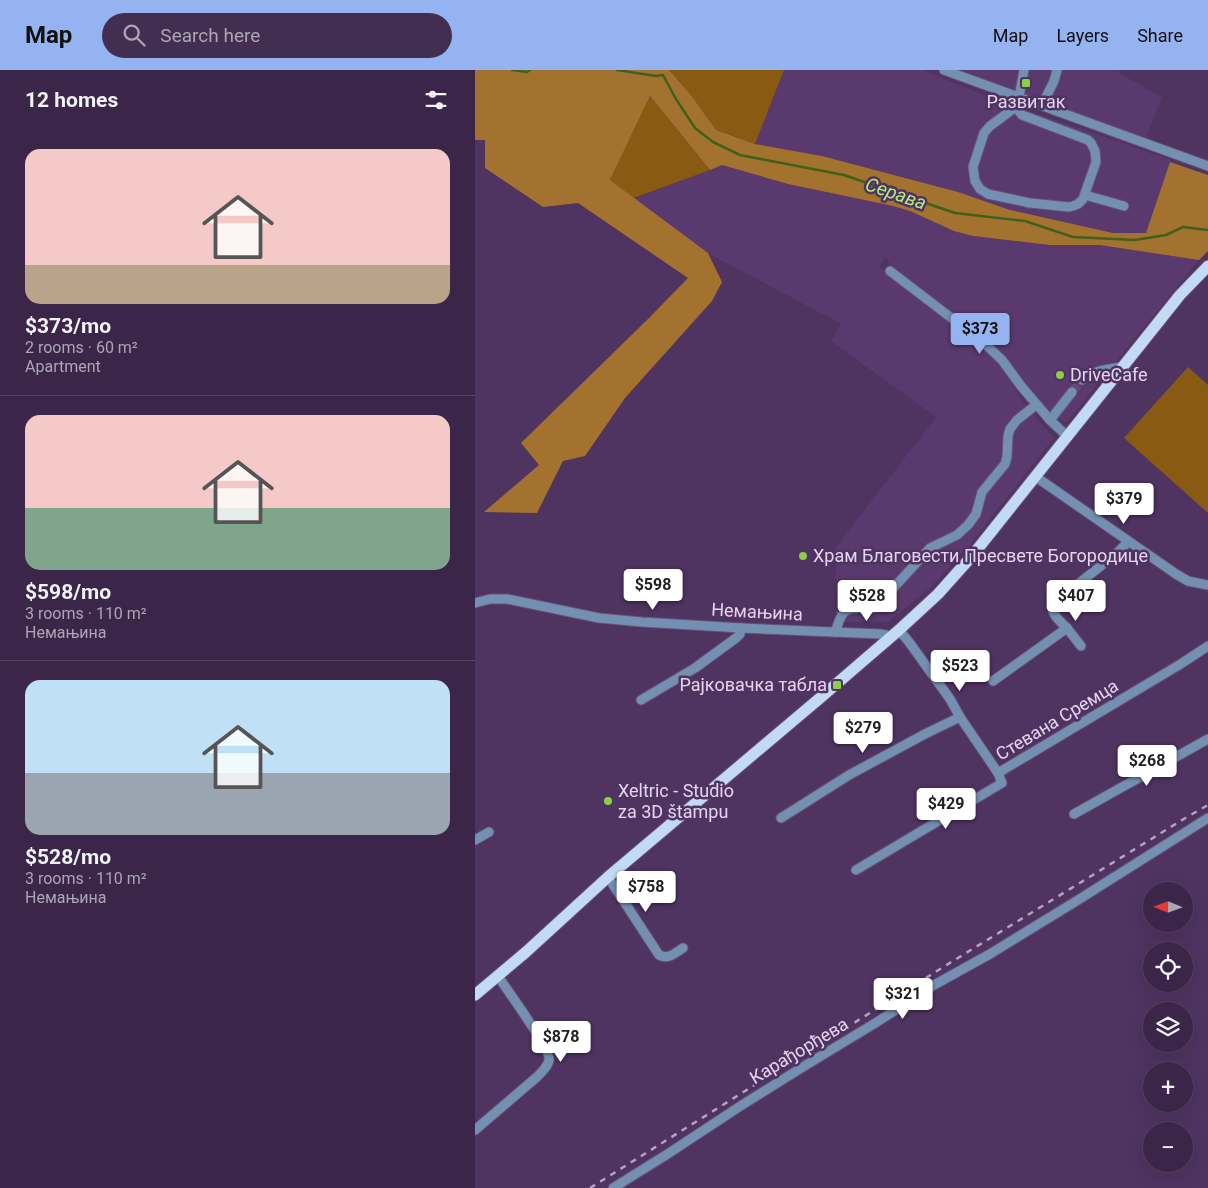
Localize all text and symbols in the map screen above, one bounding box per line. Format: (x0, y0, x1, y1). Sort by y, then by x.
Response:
search box (102, 13, 452, 58)
text: Map (25, 21, 72, 49)
icon: search (120, 21, 148, 49)
text: Search here (160, 24, 260, 47)
text: Map (993, 25, 1028, 46)
text: Layers (1056, 25, 1109, 46)
text: Share (1137, 25, 1183, 46)
marker: Развитак (1020, 77, 1032, 89)
icon: filters (422, 86, 450, 114)
text: 12 homes (25, 88, 118, 112)
place label: Развитак (987, 91, 1066, 112)
water label: Серава (862, 172, 929, 215)
icon: home (193, 182, 283, 272)
pin: $373 (950, 312, 1010, 355)
text: $373/mo (25, 314, 111, 338)
text: $373 (962, 319, 998, 338)
text: 2 rooms · 60 m² (25, 338, 138, 357)
text: Apartment (25, 357, 101, 376)
place label: DriveCafe (1070, 364, 1148, 385)
marker: DriveCafe (1054, 369, 1066, 381)
icon: home (193, 447, 283, 537)
pin: $379 (1094, 482, 1154, 525)
text: $379 (1106, 489, 1142, 508)
place label: Храм Благовести Пресвете Богородице (813, 545, 1148, 566)
marker: Храм Благовести Пресвете Богородице (797, 550, 809, 562)
pin: $598 (623, 568, 683, 611)
text: $598 (635, 575, 671, 594)
text: $598/mo (25, 580, 111, 604)
pin: $528 (837, 580, 897, 622)
pin: $407 (1046, 580, 1106, 622)
text: $528 (849, 586, 885, 605)
text: $407 (1058, 586, 1094, 605)
street label: Немањина (711, 599, 803, 624)
text: 3 rooms · 110 m² (25, 604, 147, 623)
text: Немањина (25, 623, 106, 642)
pin: $523 (930, 650, 990, 692)
text: $523 (942, 656, 978, 675)
place label: Рајковачка табла (680, 674, 827, 695)
street label: Стевана Сремца (992, 675, 1122, 764)
marker: Рајковачка табла (831, 679, 843, 691)
icon: home (193, 712, 283, 802)
pin: $279 (833, 712, 893, 754)
text: $279 (845, 718, 881, 737)
pin: $268 (1117, 744, 1177, 787)
text: $268 (1129, 751, 1165, 770)
place label: Xeltric - Studio za 3D štampu (618, 780, 734, 822)
pin: $429 (916, 788, 976, 830)
text: $429 (928, 794, 964, 813)
marker: Xeltric - Studio za 3D štampu (602, 795, 614, 807)
text: $528/mo (25, 845, 111, 869)
text: 3 rooms · 110 m² (25, 869, 147, 888)
pin: $758 (616, 870, 676, 913)
text: $758 (628, 877, 664, 896)
north arrow (1143, 882, 1193, 932)
map controls (1143, 882, 1193, 1172)
text: Немањина (25, 888, 106, 907)
button: locate (1143, 942, 1193, 992)
pin: $321 (873, 978, 933, 1020)
text: $321 (885, 984, 921, 1003)
button: layers (1143, 1002, 1193, 1052)
street label: Карађорђева (746, 1013, 852, 1088)
pin: $878 (531, 1020, 591, 1063)
text: $878 (543, 1027, 579, 1046)
button: + (1143, 1062, 1193, 1112)
button: − (1143, 1122, 1193, 1172)

